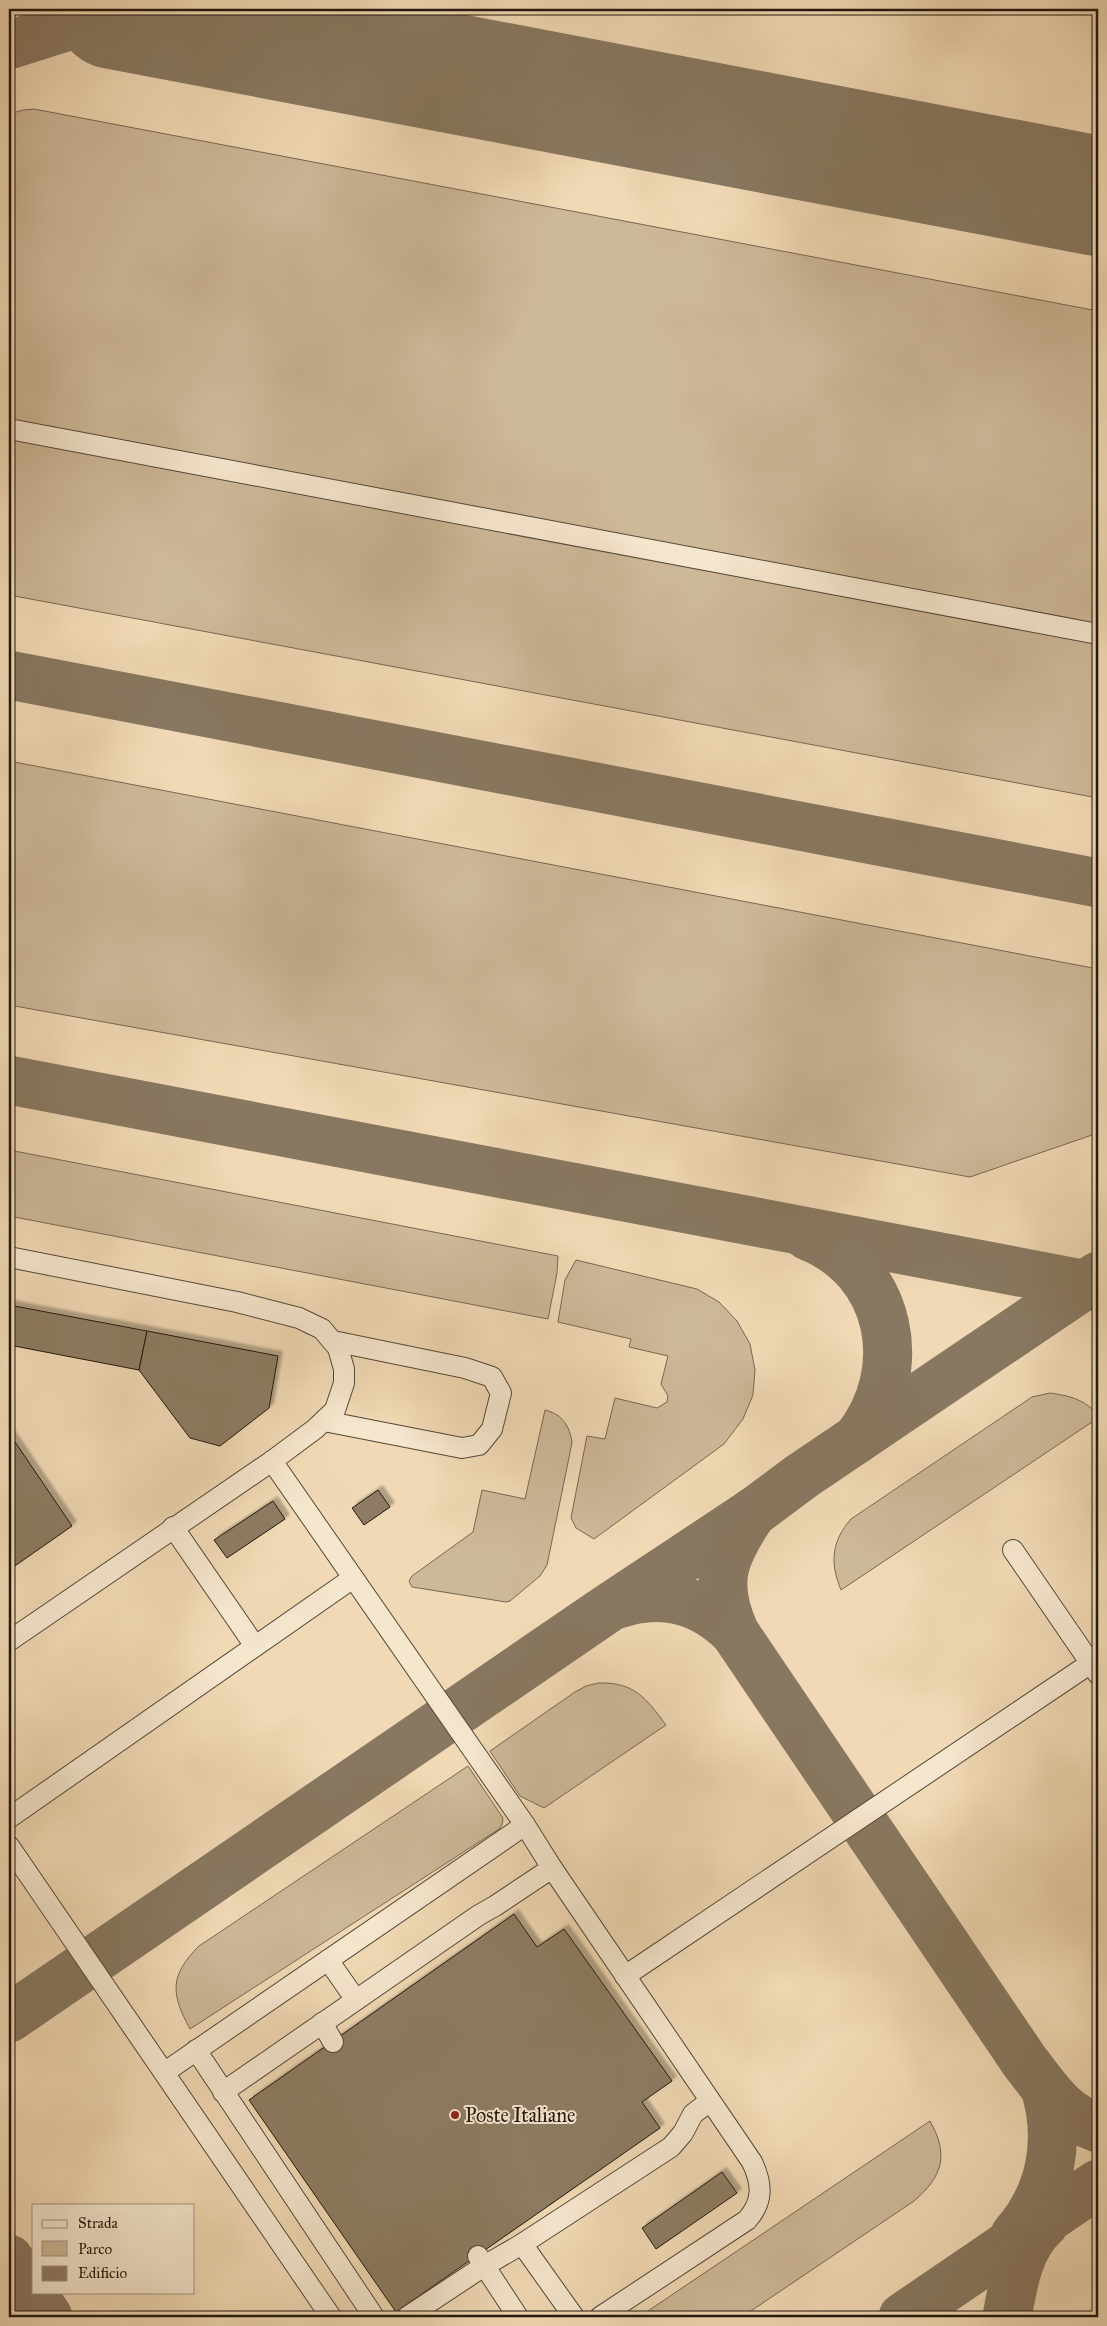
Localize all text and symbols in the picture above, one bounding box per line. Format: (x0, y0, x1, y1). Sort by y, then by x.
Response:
place label: Poste Italiane (465, 2103, 575, 2127)
marker: Poste Italiane (449, 2109, 461, 2121)
legend (32, 2204, 195, 2294)
text: Strada (78, 2214, 118, 2232)
text: Parco (78, 2240, 113, 2258)
text: Edificio (78, 2264, 127, 2282)

